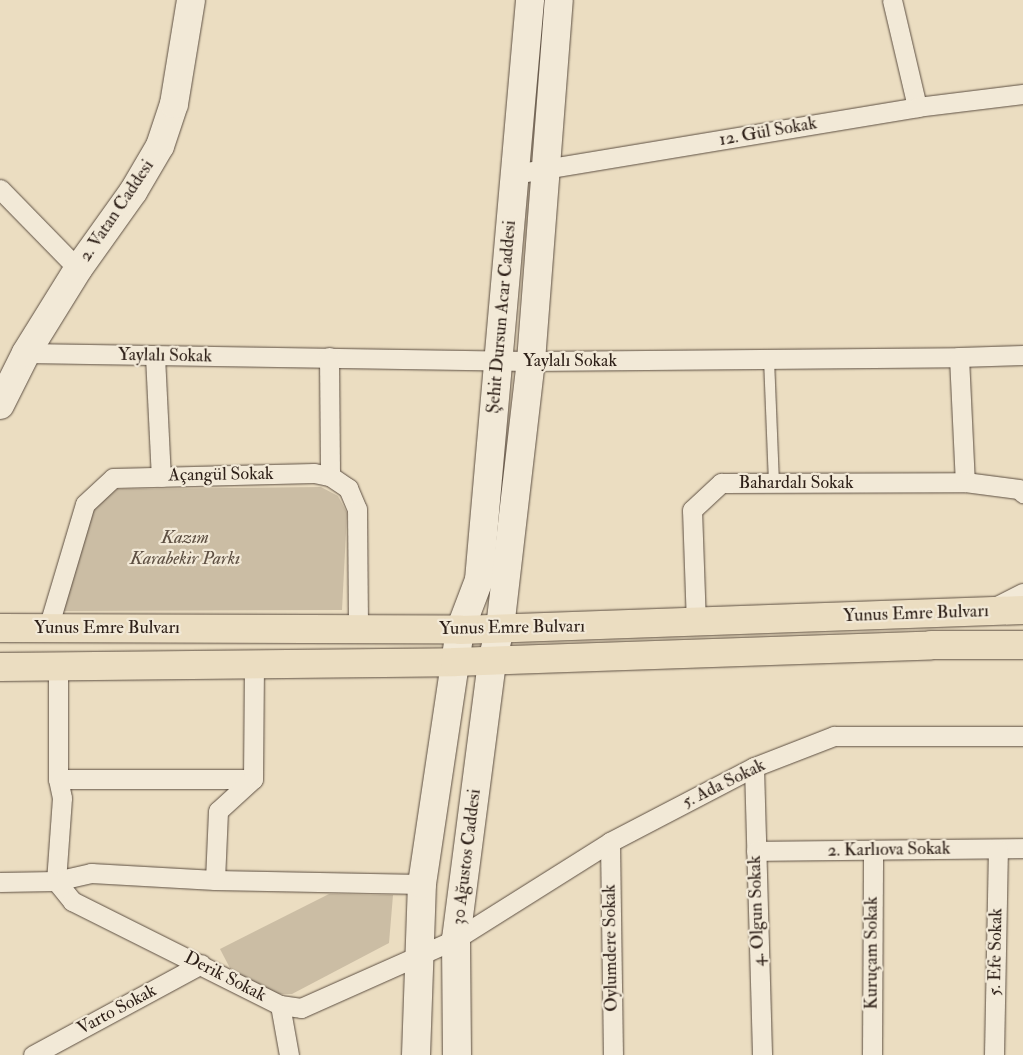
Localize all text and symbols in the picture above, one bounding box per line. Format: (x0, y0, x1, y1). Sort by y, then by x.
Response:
street label: 12. Gül Sokak (717, 113, 819, 151)
street label: 2. Vatan Caddesi (75, 156, 159, 266)
street label: Şehit Dursun Acar Caddesi (483, 220, 521, 414)
street label: Yaylalı Sokak (118, 344, 212, 368)
street label: Yaylalı Sokak (523, 350, 617, 372)
street label: Açangül Sokak (168, 463, 274, 487)
street label: Bahardalı Sokak (738, 472, 854, 494)
park label: Kazım Karabekir Parkı (130, 528, 240, 570)
street label: Yunus Emre Bulvarı (843, 601, 989, 627)
street label: Yunus Emre Bulvarı (439, 616, 585, 640)
street label: Yunus Emre Bulvarı (34, 617, 180, 639)
street label: 5. Ada Sokak (679, 755, 769, 813)
street label: 30 Ağustos Caddesi (448, 788, 486, 926)
street label: 2. Karlıova Sokak (827, 838, 951, 862)
street label: 4. Olgun Sokak (744, 855, 770, 967)
street label: Oylumdere Sokak (599, 884, 623, 1012)
street label: Kuruçam Sokak (861, 896, 883, 1010)
street label: 5. Efe Sokak (984, 908, 1008, 996)
street label: Derik Sokak (180, 947, 270, 1007)
street label: Varto Sokak (74, 980, 160, 1040)

